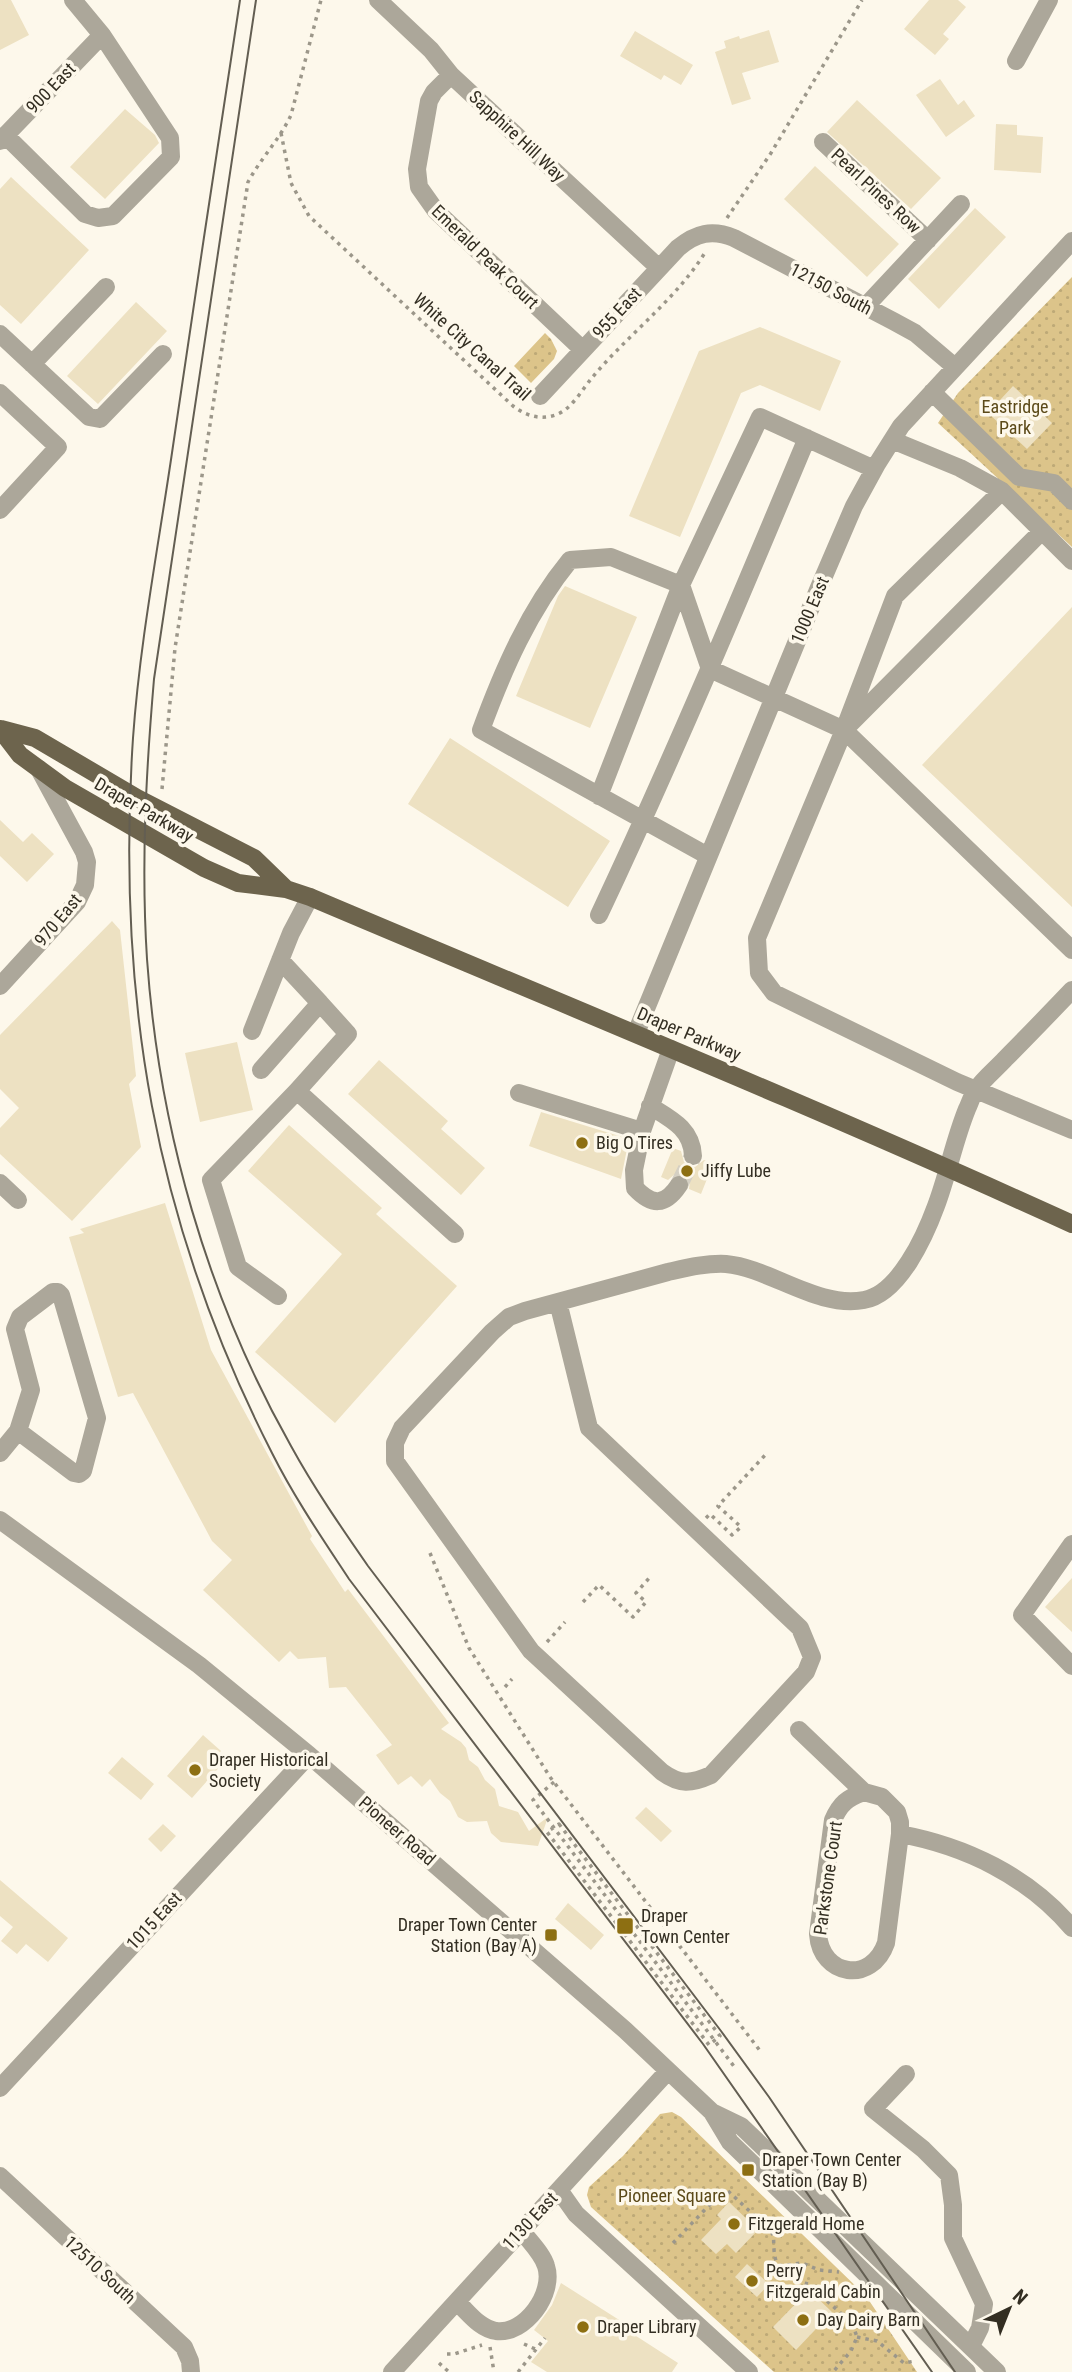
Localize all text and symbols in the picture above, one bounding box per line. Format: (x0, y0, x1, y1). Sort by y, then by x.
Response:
street label: 900 East (22, 58, 80, 117)
street label: Sapphire Hill Way (465, 86, 570, 186)
street label: Pearl Pines Row (827, 144, 926, 238)
street label: Emerald Peak Court (428, 200, 543, 313)
street label: 12150 South (787, 258, 876, 319)
street label: 955 East (588, 283, 645, 342)
street label: White City Canal Trail (409, 288, 535, 405)
park label: Eastridge Park (982, 396, 1048, 438)
street label: 1000 East (786, 573, 833, 646)
street label: Draper Parkway (91, 773, 198, 847)
street label: 970 East (30, 889, 86, 950)
street label: Draper Parkway (634, 1002, 745, 1065)
place label: Big O Tires (596, 1132, 673, 1153)
marker: Big O Tires (574, 1135, 590, 1151)
place label: Jiffy Lube (701, 1160, 771, 1181)
marker: Jiffy Lube (679, 1163, 695, 1179)
place label: Draper Historical Society (209, 1749, 328, 1791)
marker: Draper Historical Society (187, 1762, 203, 1778)
street label: Pioneer Road (355, 1792, 440, 1870)
street label: Parkstone Court (809, 1820, 846, 1936)
street label: 1015 East (122, 1888, 185, 1954)
place label: Draper Town Center (641, 1905, 730, 1947)
place label: Draper Town Center Station (Bay A) (398, 1914, 538, 1957)
marker: Draper Town Center (615, 1916, 635, 1936)
marker: Draper Town Center Station (Bay A) (543, 1927, 559, 1943)
place label: Draper Town Center Station (Bay B) (762, 2149, 902, 2192)
marker: Draper Town Center Station (Bay B) (740, 2162, 756, 2178)
park label: Pioneer Square (618, 2185, 726, 2206)
street label: 1130 East (498, 2188, 561, 2254)
place label: Fitzgerald Home (748, 2213, 864, 2234)
marker: Fitzgerald Home (726, 2216, 742, 2232)
street label: 12510 South (60, 2231, 140, 2308)
place label: Perry Fitzgerald Cabin (766, 2260, 881, 2302)
marker: Perry Fitzgerald Cabin (744, 2273, 760, 2289)
north arrow (974, 2274, 1044, 2344)
text: N (1008, 2285, 1032, 2309)
place label: Day Dairy Barn (817, 2309, 920, 2330)
marker: Day Dairy Barn (795, 2312, 811, 2328)
place label: Draper Library (597, 2316, 697, 2337)
marker: Draper Library (575, 2319, 591, 2335)

